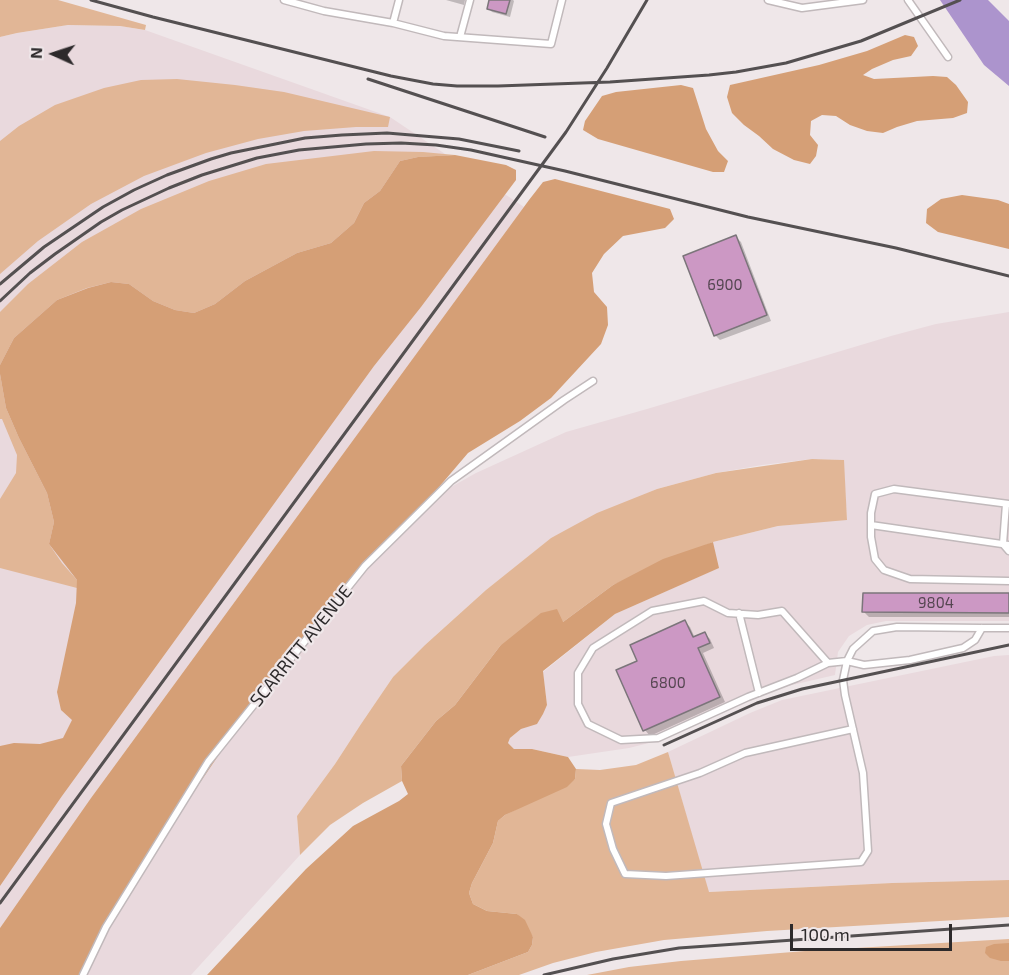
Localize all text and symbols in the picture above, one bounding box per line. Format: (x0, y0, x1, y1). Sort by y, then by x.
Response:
north arrow (24, 24, 84, 84)
text: N (26, 47, 45, 59)
house number: 6900 (707, 276, 743, 294)
street label: SCARRITT AVENUE (245, 581, 357, 711)
house number: 9804 (918, 594, 954, 612)
house number: 6800 (650, 674, 686, 692)
scale bar (793, 912, 955, 950)
text: 100 m (801, 923, 850, 945)

